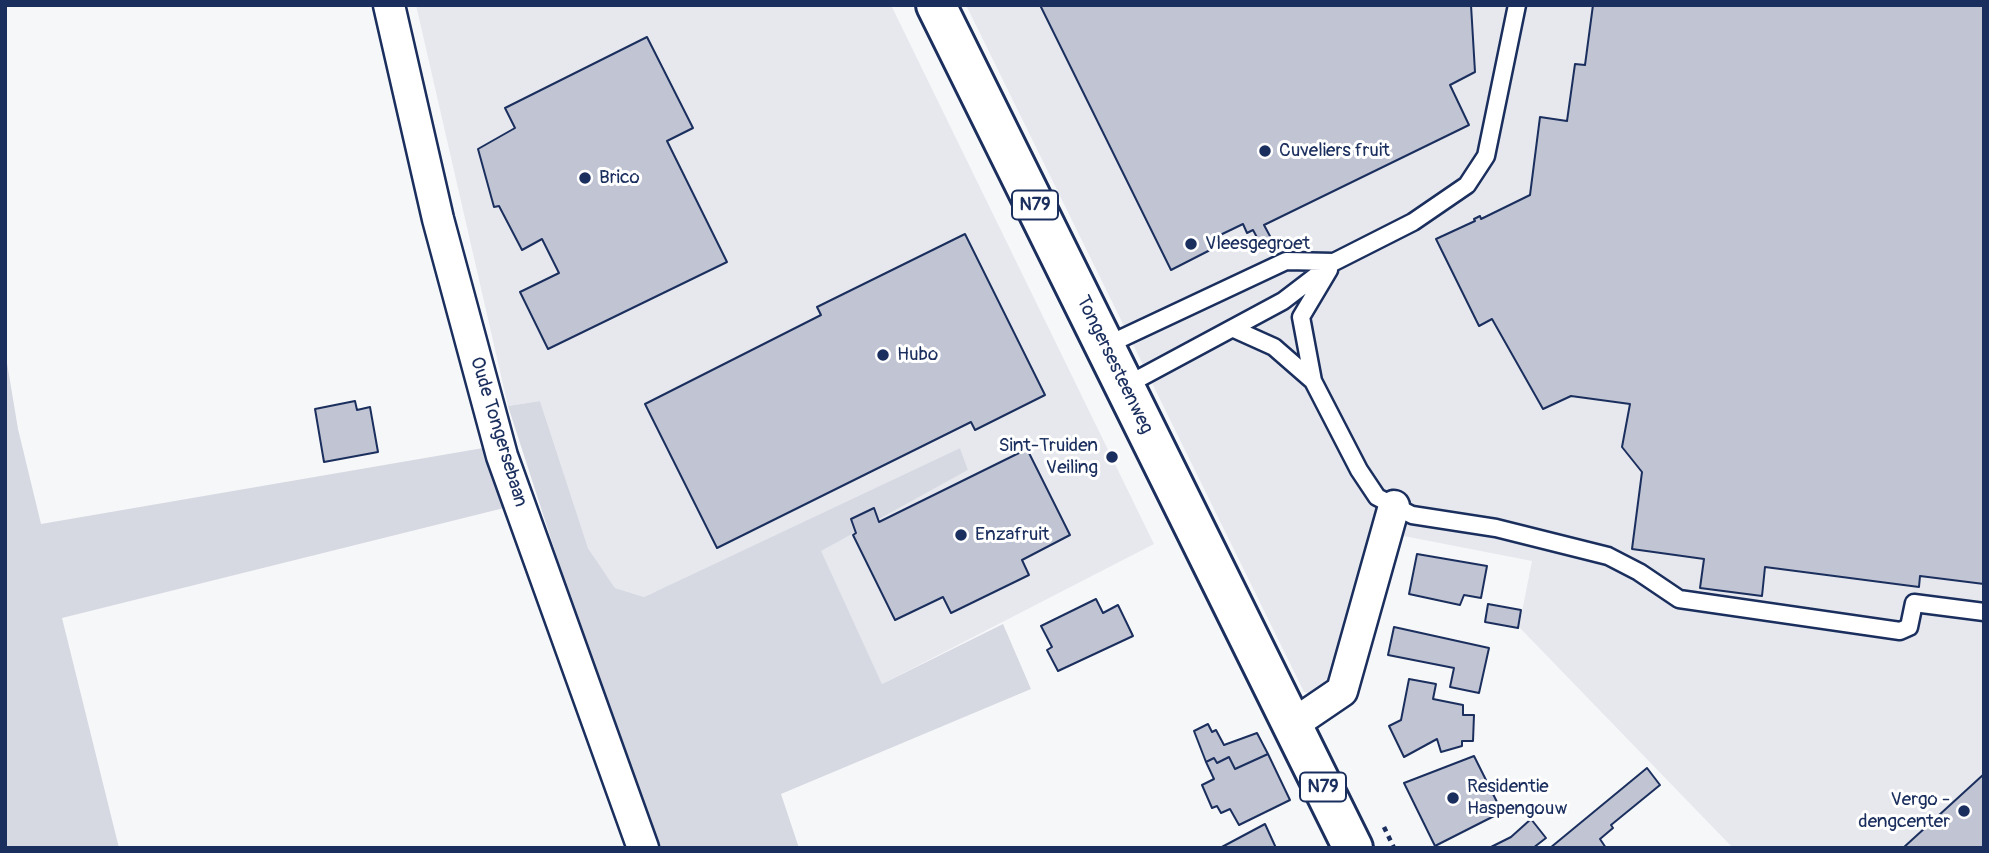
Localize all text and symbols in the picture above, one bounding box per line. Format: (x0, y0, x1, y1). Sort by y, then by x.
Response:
place label: Cuveliers fruit (1279, 140, 1390, 162)
marker: Cuveliers fruit (1257, 143, 1273, 159)
place label: Brico (599, 167, 640, 189)
marker: Brico (577, 170, 593, 186)
road number: N79 (1012, 190, 1058, 220)
place label: Vleesgegroet (1205, 233, 1310, 255)
marker: Vleesgegroet (1183, 236, 1199, 252)
street label: Tongersesteenweg (1071, 292, 1157, 438)
place label: Hubo (897, 344, 938, 366)
marker: Hubo (875, 347, 891, 363)
street label: Oude Tongersebaan (464, 354, 532, 510)
place label: Sint-Truiden Veiling (998, 435, 1098, 479)
marker: Sint-Truiden Veiling (1104, 449, 1120, 465)
place label: Enzafruit (975, 524, 1049, 546)
marker: Enzafruit (953, 527, 969, 543)
road number: N79 (1300, 772, 1346, 802)
place label: Residentie Haspengouw (1467, 776, 1567, 820)
place label: Vergo - dengcenter (1858, 789, 1950, 833)
marker: Residentie Haspengouw (1445, 790, 1461, 806)
marker: Vergo - dengcenter (1956, 803, 1972, 819)

